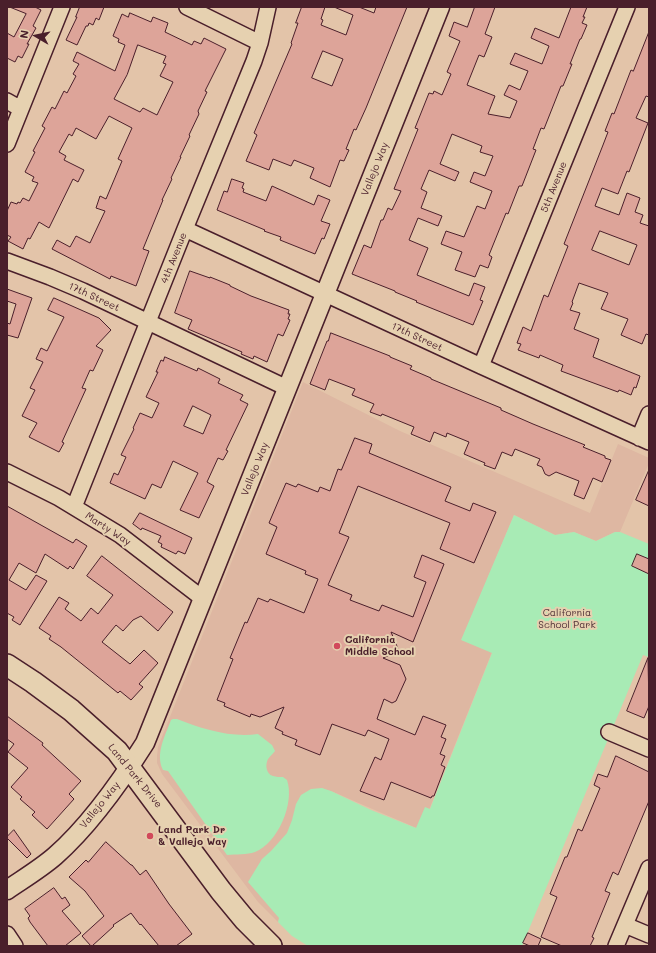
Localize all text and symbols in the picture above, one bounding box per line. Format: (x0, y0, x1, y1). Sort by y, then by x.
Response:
north arrow (16, 16, 56, 56)
text: N (16, 29, 32, 39)
street label: Vallejo Way (359, 141, 391, 197)
street label: 5th Avenue (538, 160, 570, 214)
street label: 4th Avenue (158, 231, 190, 285)
street label: 17th Street (66, 280, 122, 314)
street label: 17th Street (389, 320, 445, 354)
street label: Vallejo Way (239, 441, 271, 497)
street label: Marty Way (83, 510, 133, 548)
park label: California School Park (538, 607, 596, 630)
place label: California Middle School (345, 634, 414, 658)
marker: California Middle School (332, 641, 342, 651)
street label: Land Park Drive (106, 742, 164, 810)
street label: Vallejo Way (78, 779, 122, 831)
place label: Land Park Dr & Vallejo Way (158, 824, 227, 848)
marker: Land Park Dr & Vallejo Way (145, 831, 155, 841)

